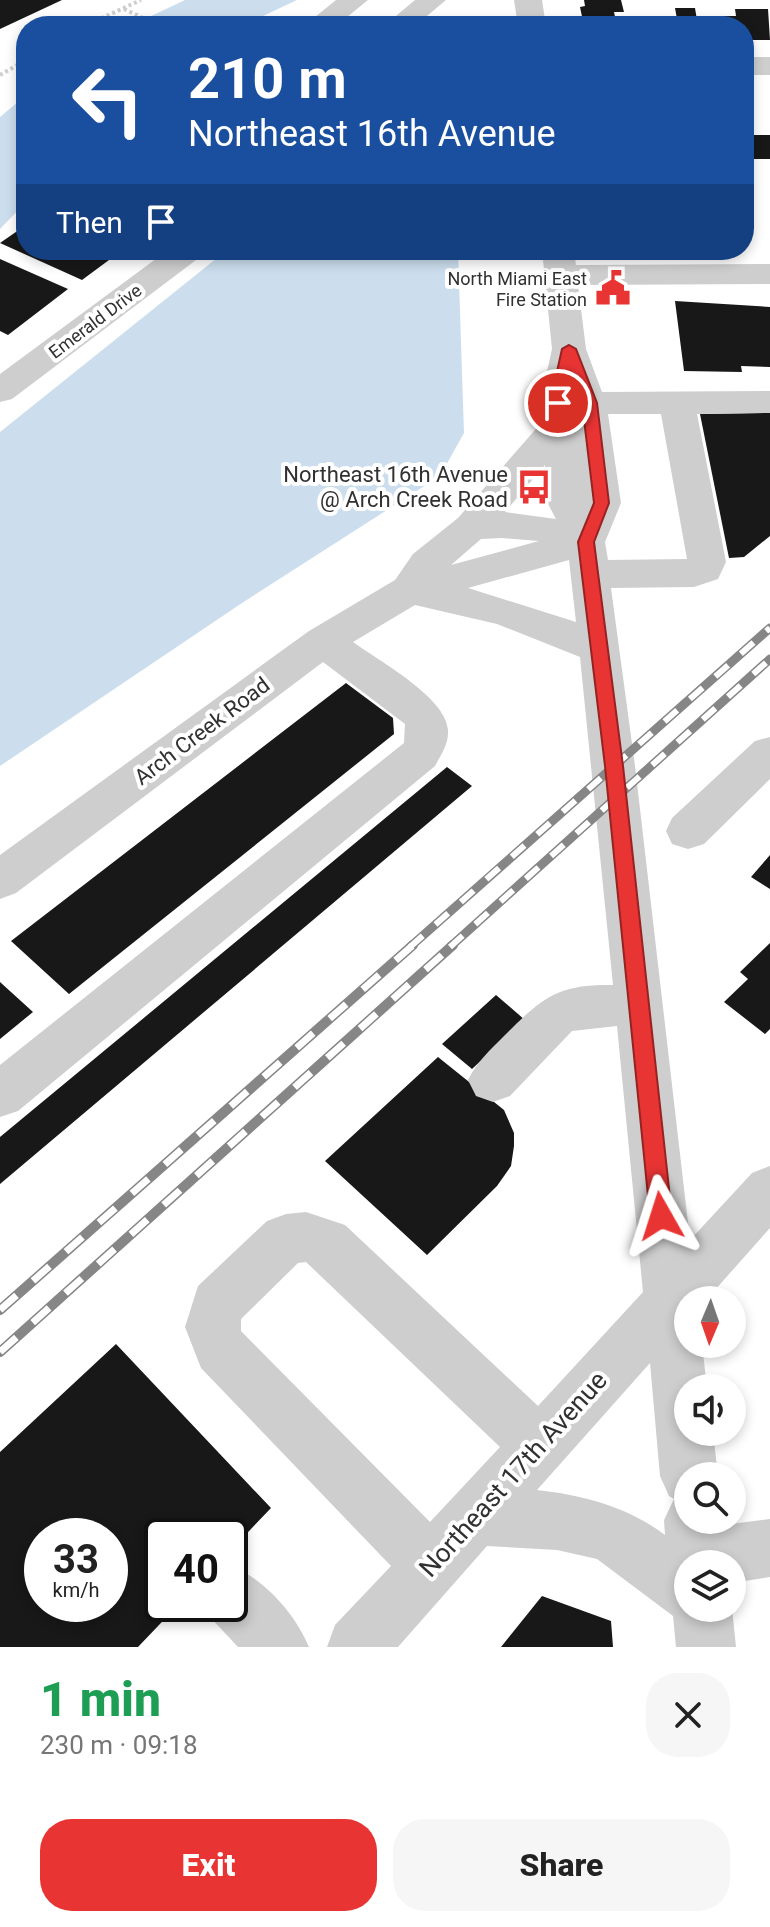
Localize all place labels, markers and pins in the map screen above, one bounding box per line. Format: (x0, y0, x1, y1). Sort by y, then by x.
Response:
place label: North Miami East Fire Station (447, 268, 587, 310)
public building icon: North Miami East Fire Station (594, 269, 632, 307)
pin (524, 369, 592, 437)
place label: Northeast 16th Avenue @ Arch Creek Road (283, 462, 508, 512)
bus stop icon: Northeast 16th Avenue @ Arch Creek Road (515, 468, 553, 506)

